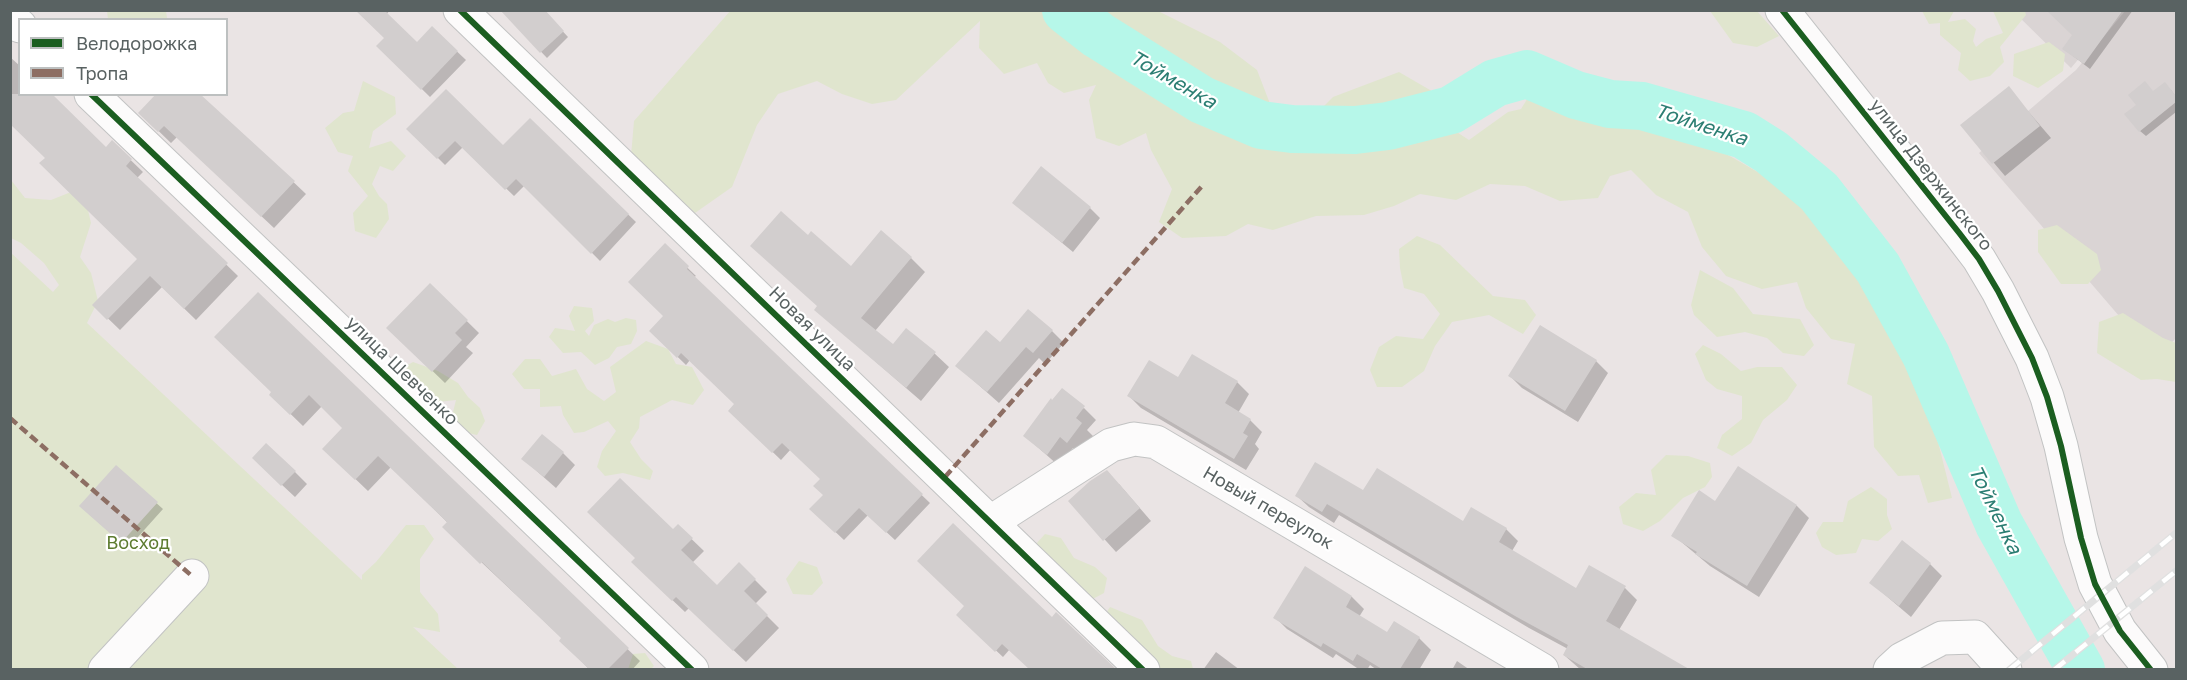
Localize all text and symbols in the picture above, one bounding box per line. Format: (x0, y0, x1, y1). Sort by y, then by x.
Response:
legend (18, 18, 228, 96)
text: Велодорожка (76, 32, 197, 54)
water label: Тойменка (1126, 46, 1220, 114)
text: Тропа (76, 62, 128, 84)
street label: улица Дзержинского (1865, 95, 1997, 255)
water label: Тойменка (1652, 99, 1750, 151)
street label: Новая улица (764, 282, 860, 376)
street label: улица Шевченко (341, 312, 463, 430)
street label: Новый переулок (1199, 462, 1337, 554)
water label: Тойменка (1963, 462, 2027, 558)
park label: Восход (106, 532, 170, 554)

